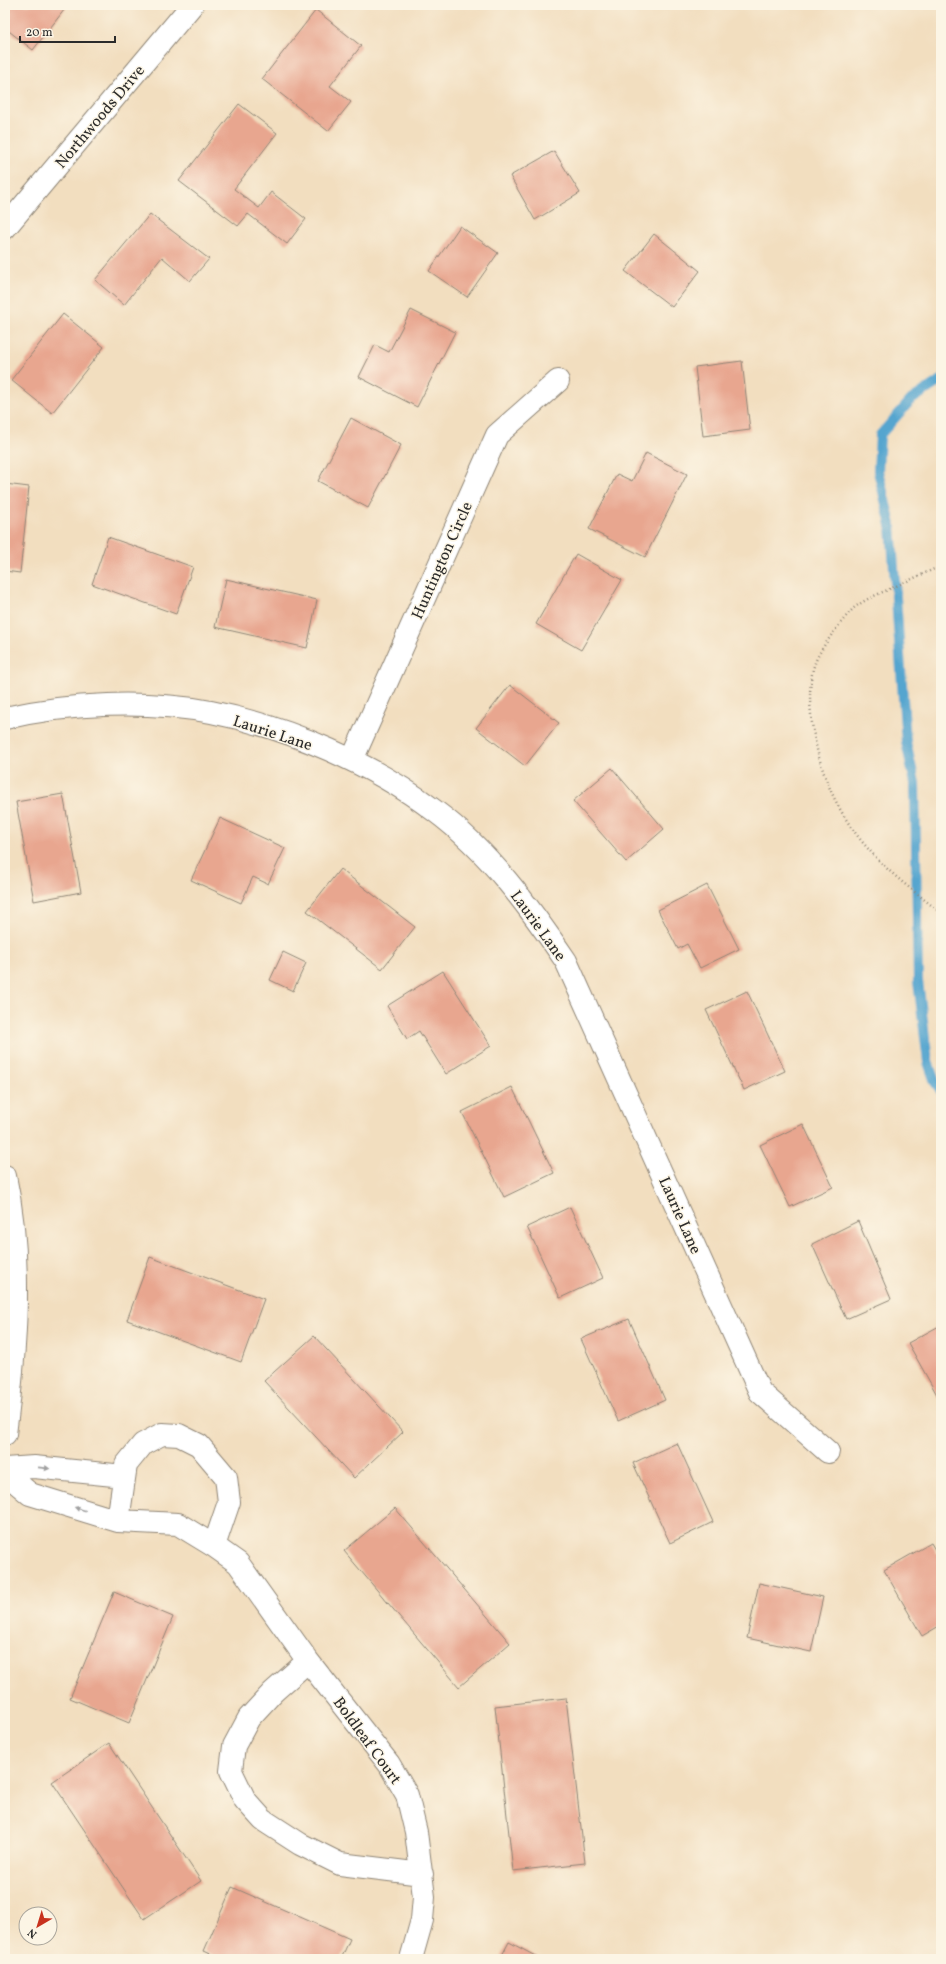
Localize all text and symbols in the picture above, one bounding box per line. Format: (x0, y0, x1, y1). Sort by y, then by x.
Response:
scale bar (20, 18, 115, 44)
text: 20 m (26, 25, 53, 41)
street label: Northwoods Drive (51, 61, 150, 174)
street label: Huntington Circle (407, 499, 479, 623)
street label: Laurie Lane (230, 711, 315, 757)
street label: Laurie Lane (504, 886, 570, 966)
street label: Laurie Lane (652, 1174, 706, 1258)
one-way arrow (38, 1465, 50, 1471)
one-way arrow (74, 1506, 86, 1512)
street label: Boldleaf Court (327, 1693, 406, 1790)
north arrow (18, 1906, 58, 1946)
text: N (25, 1924, 41, 1941)

